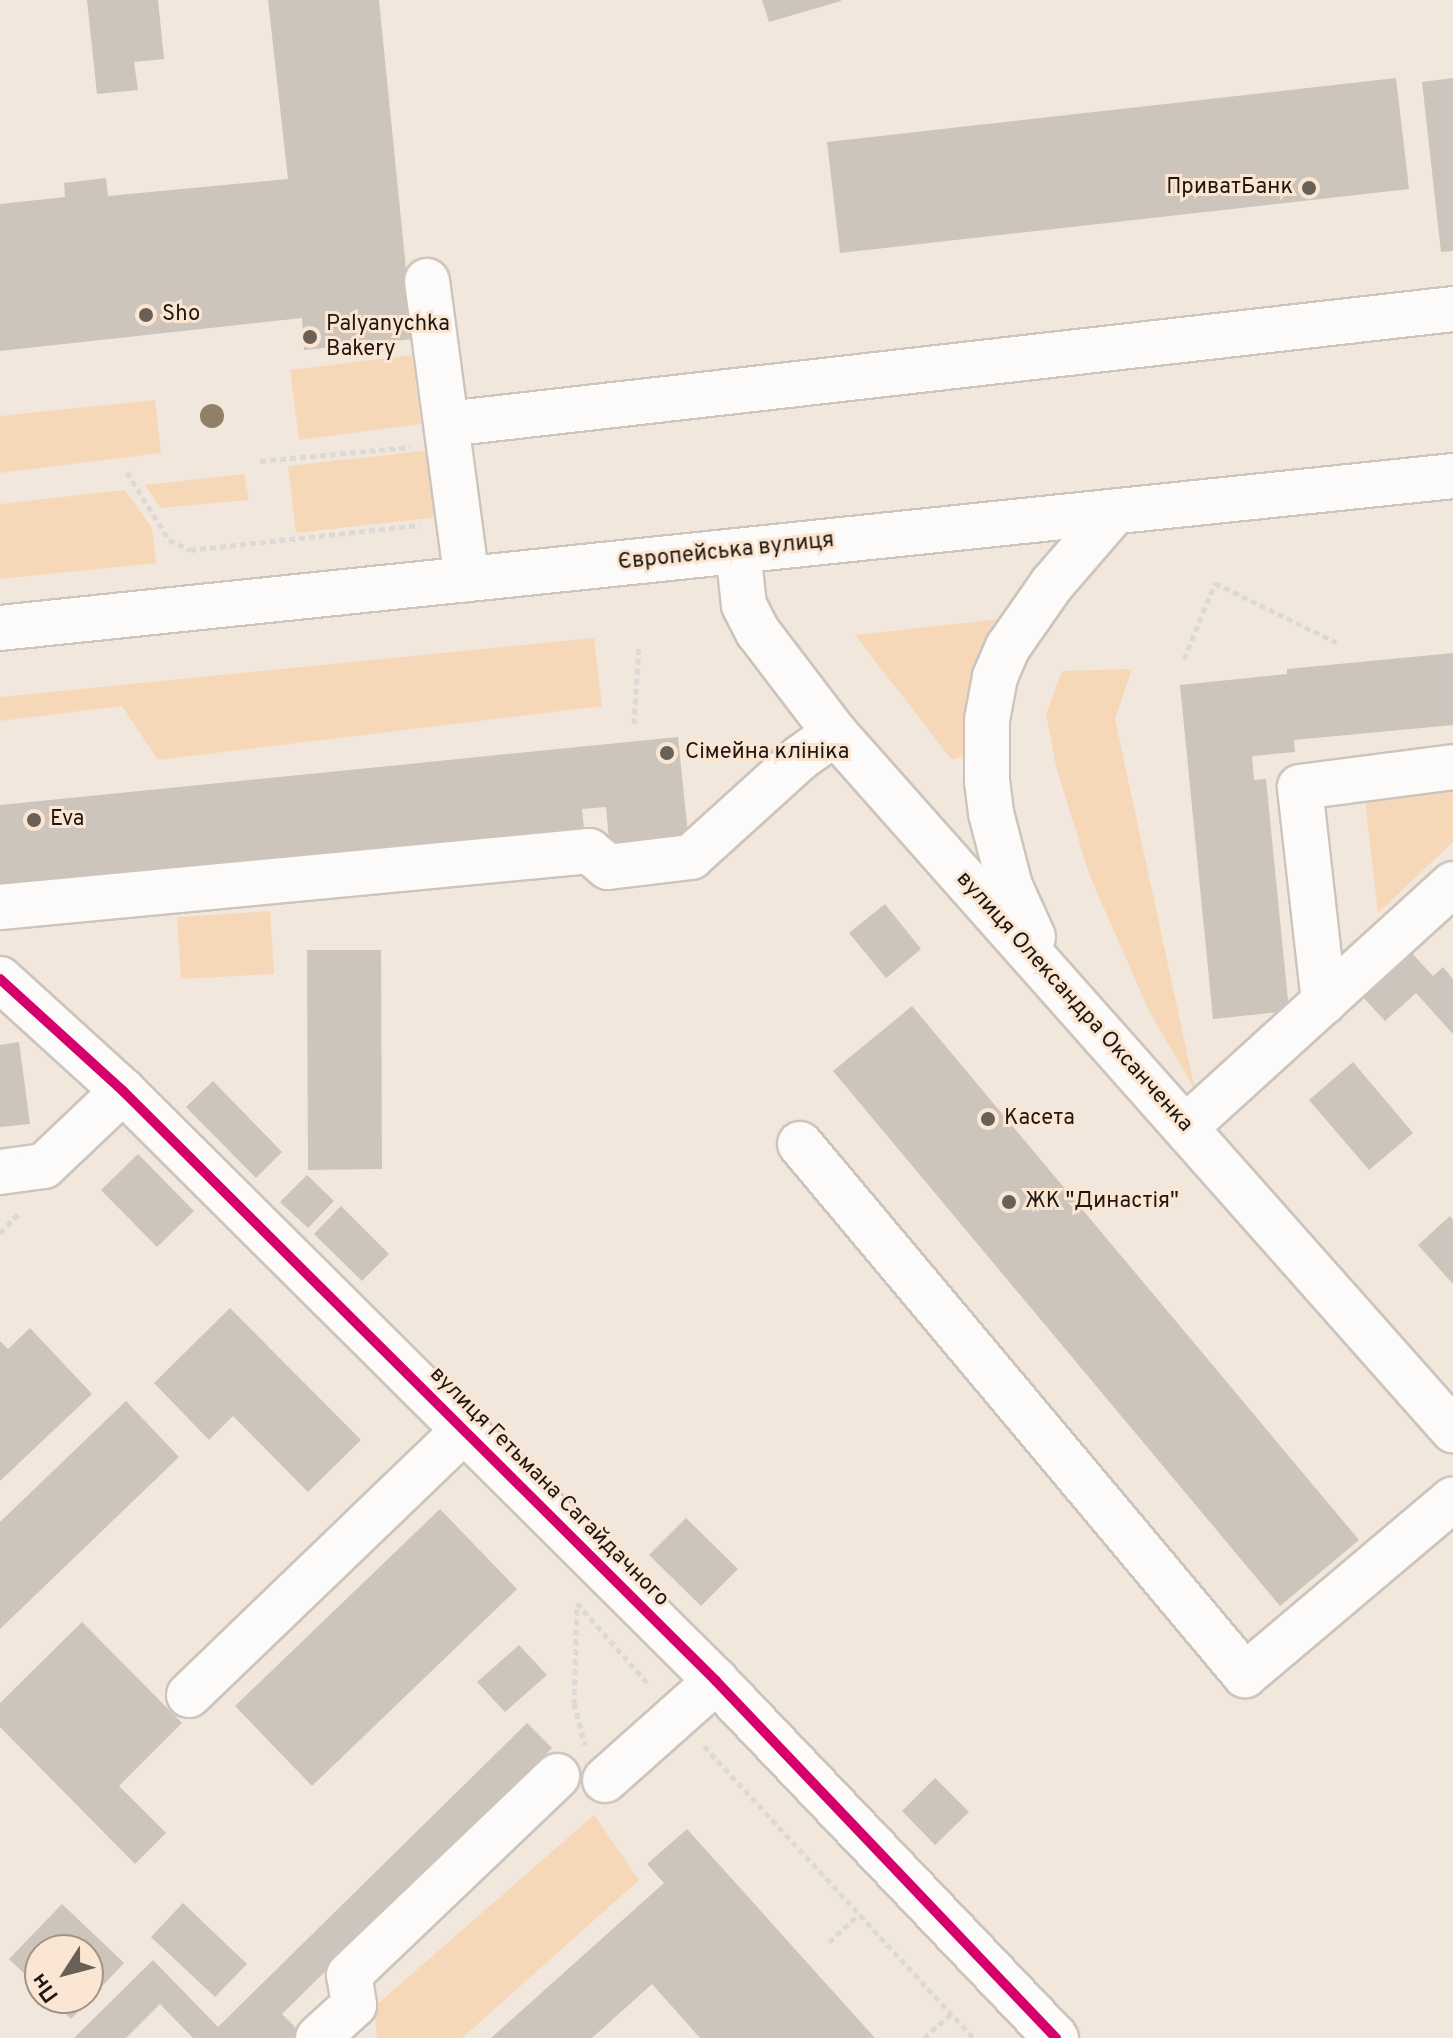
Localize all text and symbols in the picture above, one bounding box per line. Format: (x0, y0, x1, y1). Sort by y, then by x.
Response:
place label: ПриватБанк (1166, 175, 1293, 201)
marker: ПриватБанк (1300, 179, 1318, 197)
place label: Sho (162, 302, 200, 328)
marker: Sho (137, 306, 155, 324)
place label: Palyanychka Bakery (326, 311, 450, 362)
marker: Palyanychka Bakery (301, 328, 319, 346)
street label: Європейська вулиця (617, 528, 835, 576)
place label: Сімейна клініка (685, 740, 849, 766)
marker: Сімейна клініка (656, 742, 678, 764)
place label: Eva (50, 807, 84, 833)
marker: Eva (25, 811, 43, 829)
street label: вулиця Олександра Оксанченка (950, 866, 1198, 1138)
place label: Касета (1004, 1106, 1075, 1132)
marker: Касета (979, 1110, 997, 1128)
place label: ЖК "Династія" (1025, 1189, 1179, 1215)
marker: ЖК "Династія" (1000, 1193, 1018, 1211)
street label: вулиця Гетьмана Сагайдачного (424, 1362, 674, 1612)
north arrow (24, 1934, 104, 2014)
text: Пн (26, 1967, 65, 2007)

